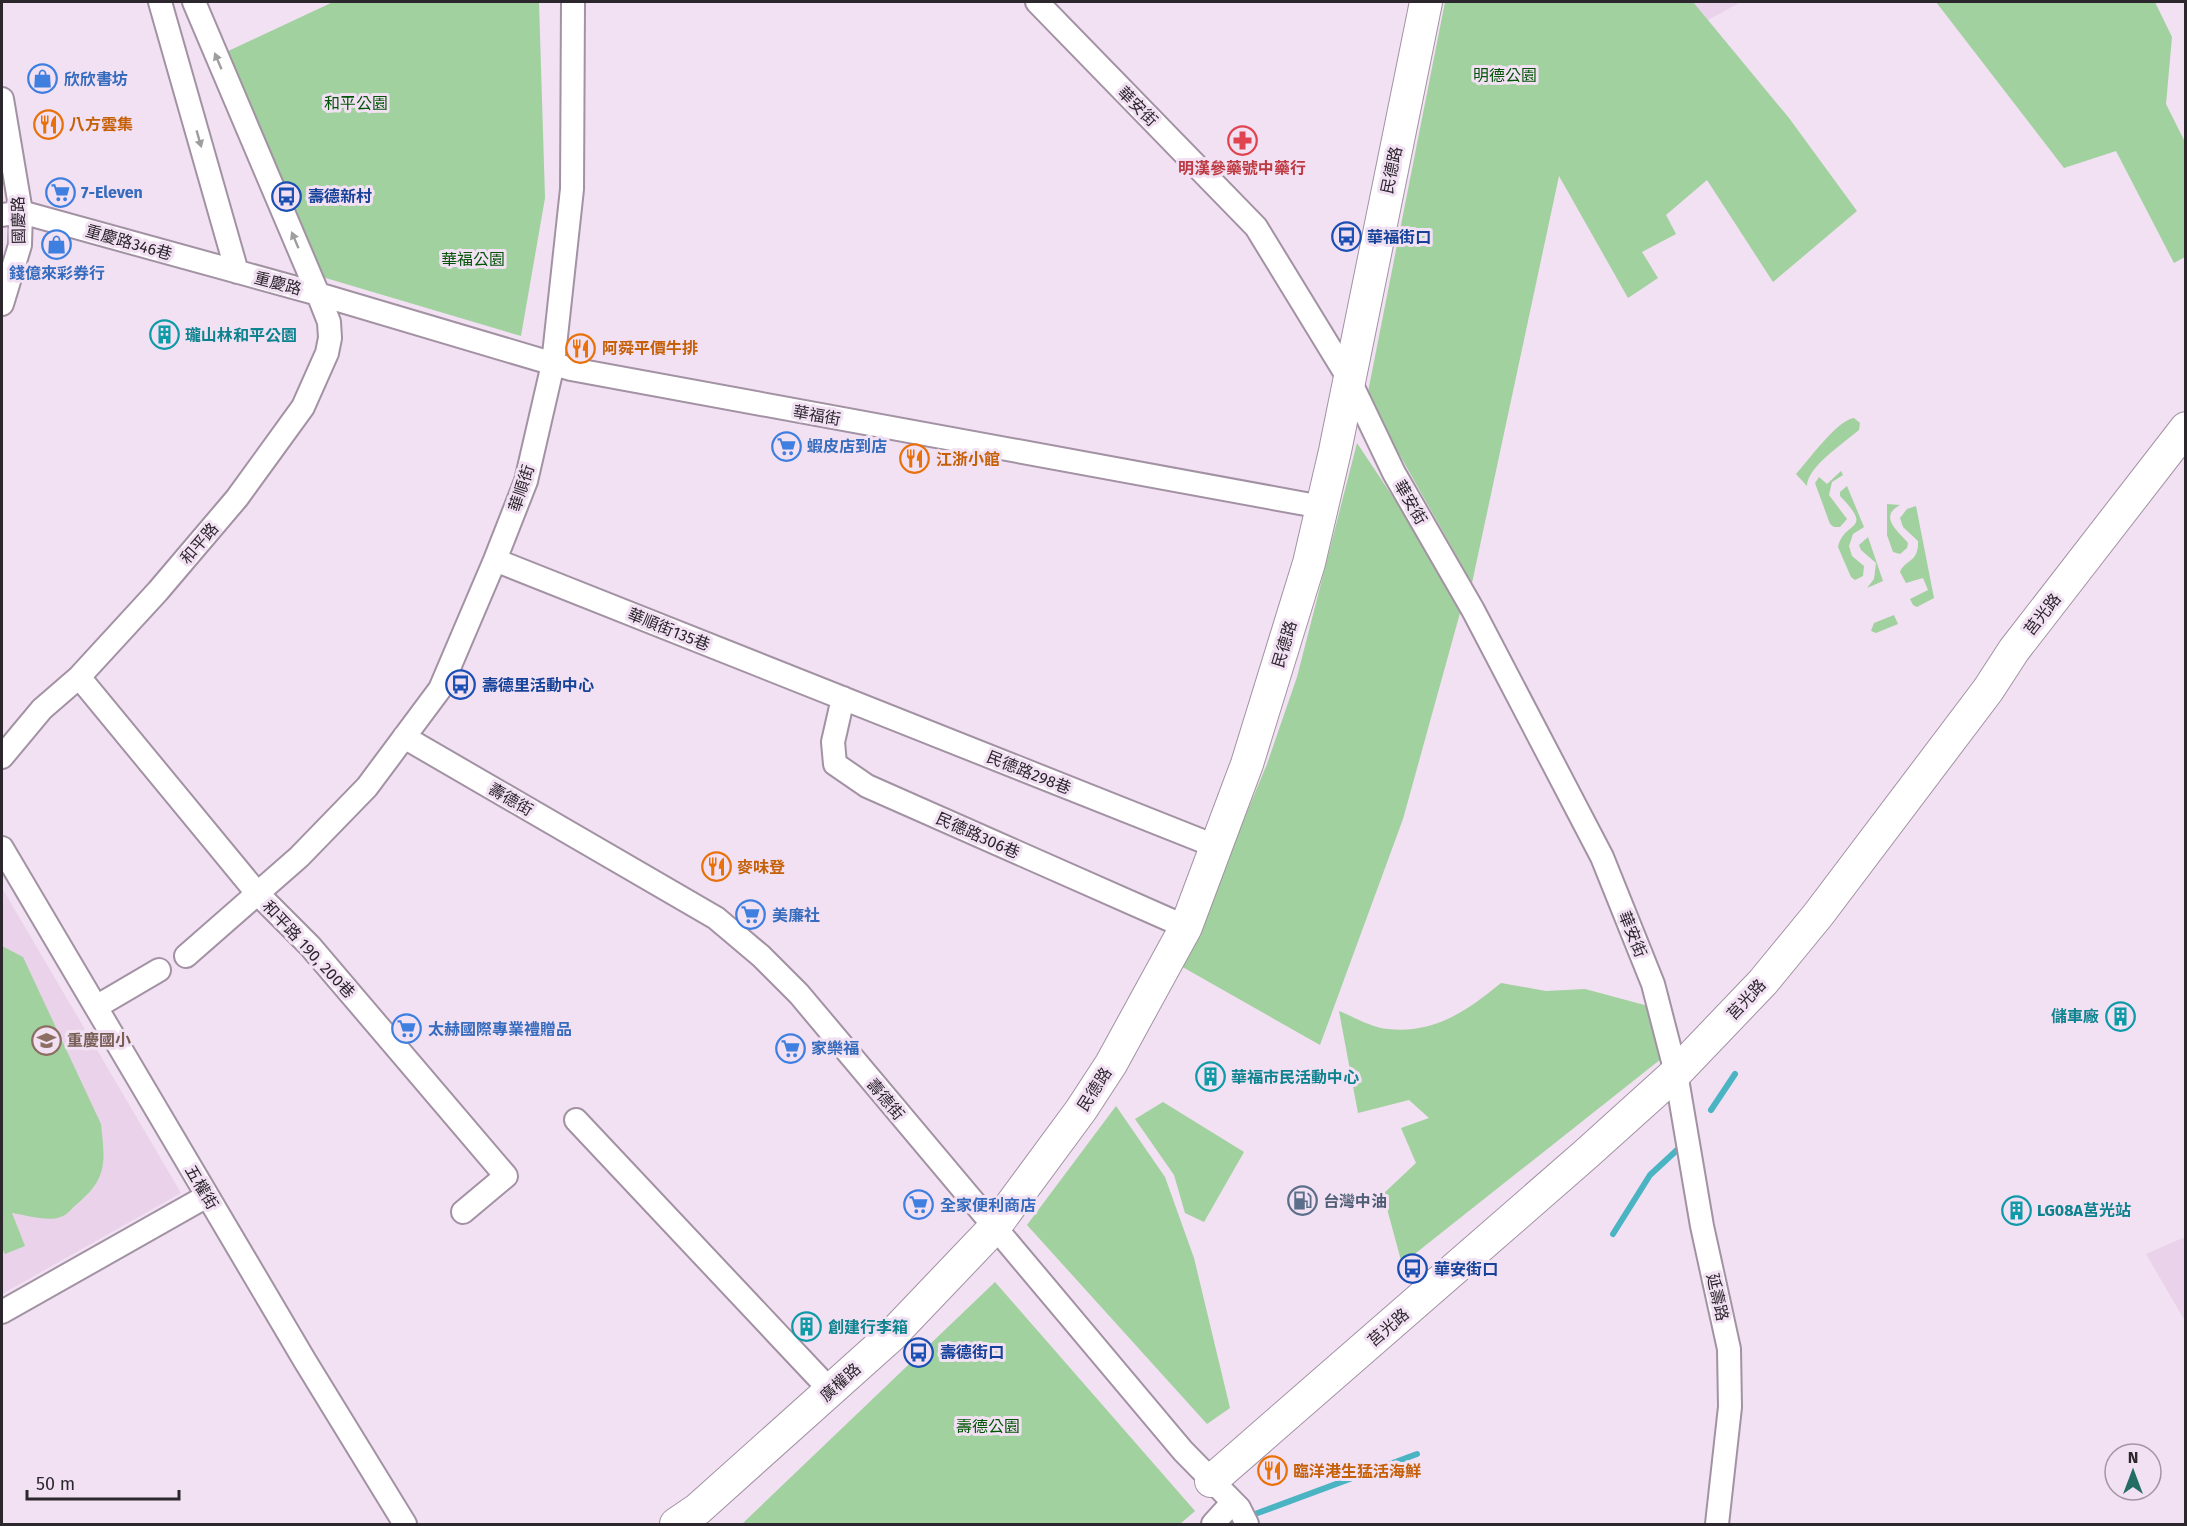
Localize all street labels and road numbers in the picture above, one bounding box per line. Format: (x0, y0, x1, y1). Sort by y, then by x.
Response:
street label: 華安街 (1114, 83, 1161, 130)
street label: 民德路 (1377, 145, 1406, 196)
street label: 國慶路 (9, 196, 28, 244)
street label: 重慶路346巷 (83, 221, 174, 264)
street label: 重慶路 (252, 268, 304, 299)
street label: 華福街 (792, 402, 842, 429)
street label: 華順街 (505, 462, 538, 514)
street label: 華安街 (1390, 477, 1431, 528)
street label: 和平路 (176, 519, 222, 568)
street label: 莒光路 (2020, 590, 2065, 639)
street label: 華順街135巷 (625, 604, 713, 655)
street label: 民德路 (1268, 618, 1301, 670)
street label: 民德路298巷 (984, 747, 1074, 798)
street label: 壽德街 (485, 779, 536, 820)
street label: 民德路306巷 (933, 809, 1023, 862)
street label: 和平路 190, 200巷 (259, 897, 359, 1002)
street label: 華安街 (1615, 908, 1650, 960)
street label: 莒光路 (1723, 975, 1770, 1023)
street label: 民德路 (1073, 1064, 1115, 1115)
street label: 壽德街 (863, 1075, 908, 1124)
street label: 五權街 (181, 1162, 222, 1213)
street label: 延壽路 (1703, 1272, 1732, 1323)
street label: 莒光路 (1364, 1304, 1413, 1350)
street label: 廣權路 (816, 1359, 865, 1405)

